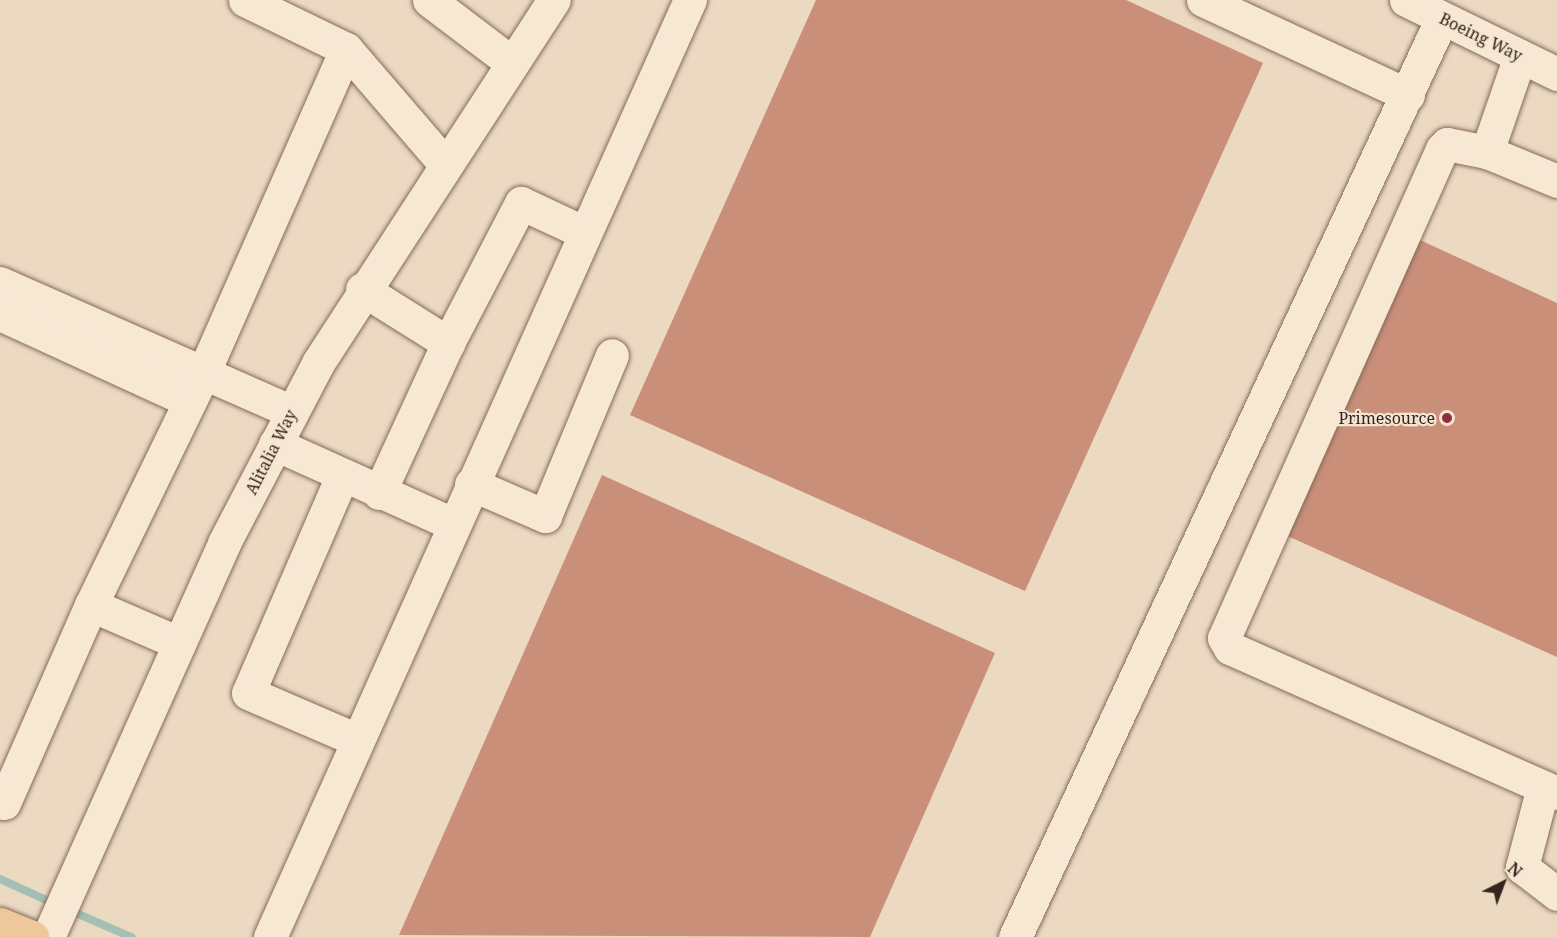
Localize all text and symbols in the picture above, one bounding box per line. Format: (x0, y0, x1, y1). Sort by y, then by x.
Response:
street label: Boeing Way (1436, 9, 1526, 65)
street label: Alitalia Way (241, 406, 301, 498)
place label: Primesource (1338, 408, 1435, 428)
marker: Primesource (1440, 411, 1454, 425)
north arrow (1473, 853, 1533, 913)
text: N (1503, 857, 1527, 882)

